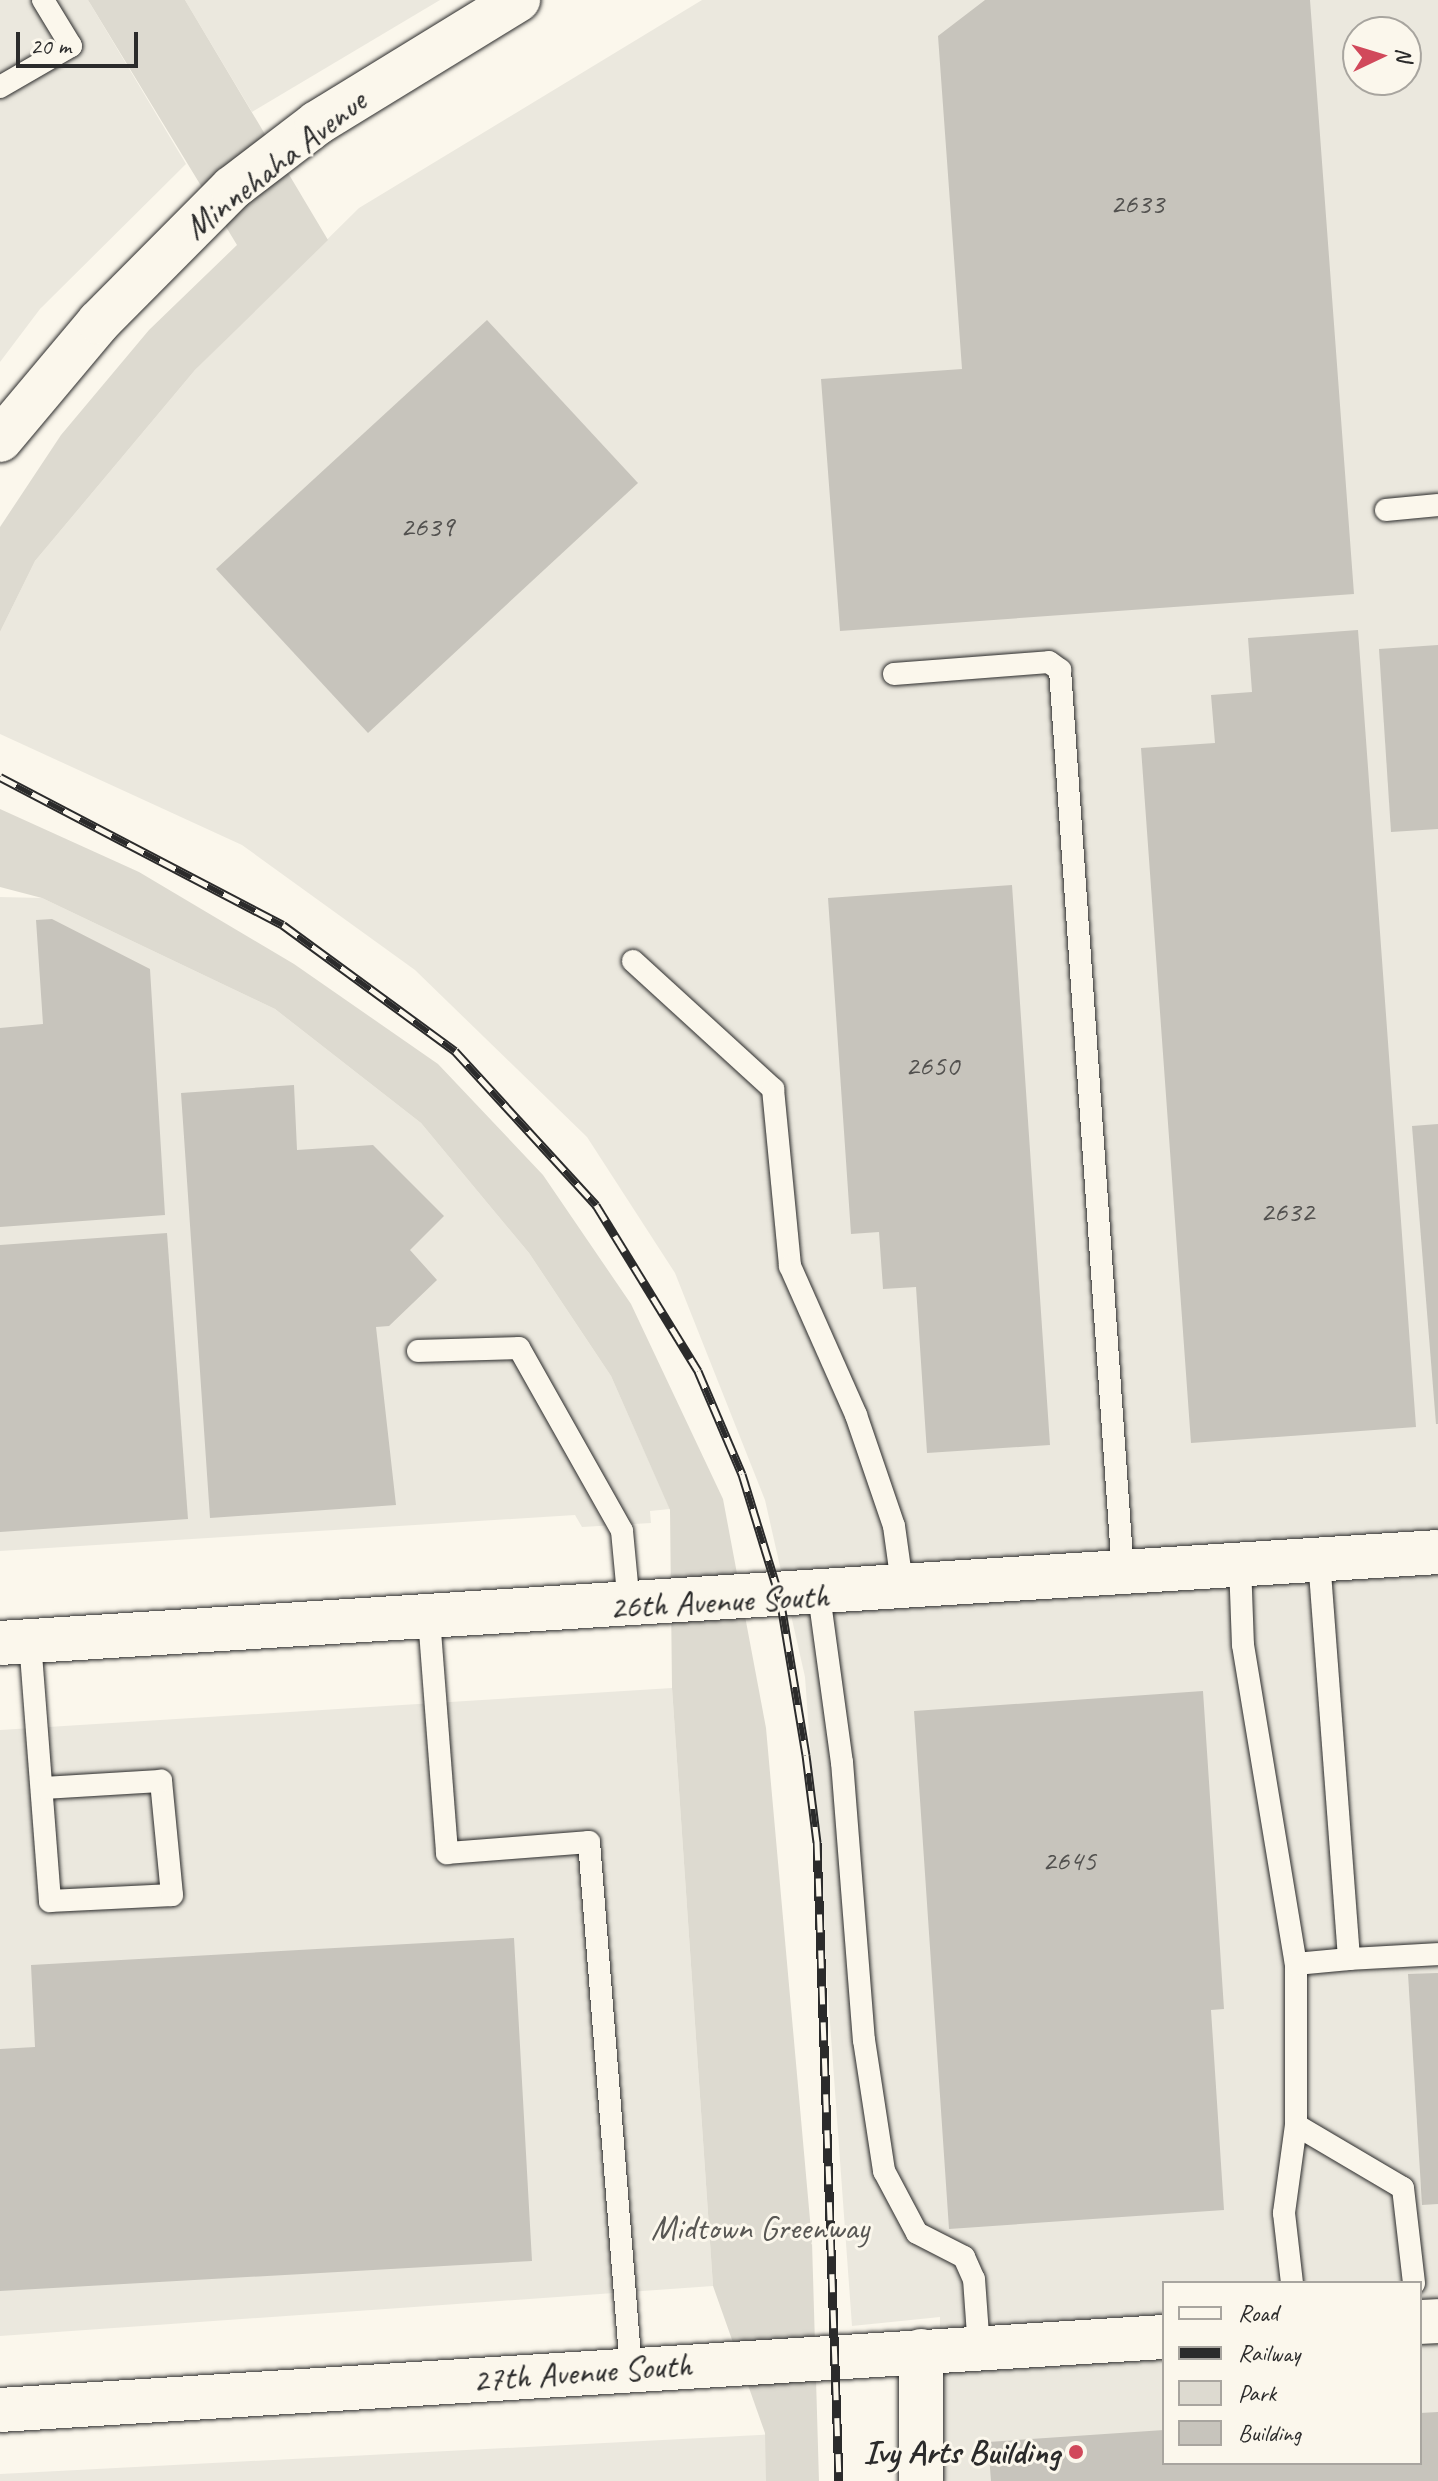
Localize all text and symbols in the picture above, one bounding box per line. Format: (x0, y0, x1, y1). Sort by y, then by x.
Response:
scale bar (20, 16, 142, 66)
north arrow (1342, 16, 1422, 96)
text: 20 m (30, 31, 71, 61)
text: N (1390, 47, 1418, 62)
street label: Minnehaha Avenue (176, 80, 374, 248)
house number: 2633 (1110, 185, 1164, 221)
house number: 2639 (400, 508, 454, 544)
house number: 2650 (905, 1047, 959, 1083)
house number: 2632 (1260, 1193, 1314, 1229)
street label: 26th Avenue South (608, 1575, 830, 1627)
house number: 2645 (1042, 1842, 1096, 1878)
park label: Midtown Greenway (651, 2208, 869, 2248)
legend (1162, 2281, 1422, 2465)
text: Road (1238, 2298, 1278, 2328)
text: Railway (1238, 2338, 1300, 2368)
street label: 27th Avenue South (471, 2344, 693, 2400)
text: Park (1238, 2378, 1276, 2408)
text: Building (1238, 2418, 1301, 2448)
place label: Ivy Arts Building (864, 2432, 1060, 2472)
marker: Ivy Arts Building (1067, 2443, 1085, 2461)

